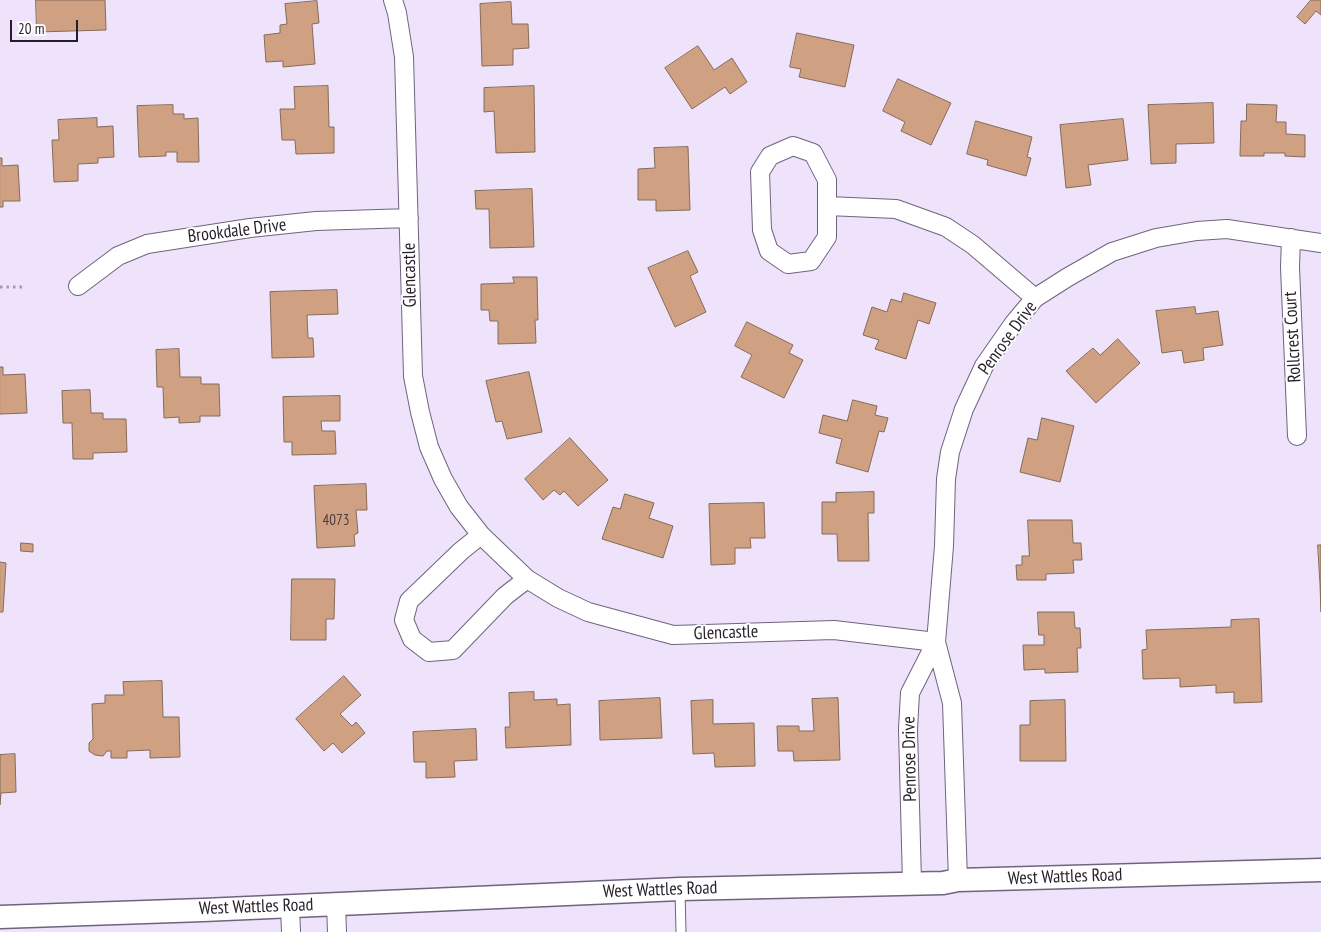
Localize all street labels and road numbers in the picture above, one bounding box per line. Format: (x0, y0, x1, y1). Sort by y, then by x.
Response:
street label: Brookdale Drive (187, 214, 287, 248)
street label: Glencastle (399, 242, 421, 308)
street label: Rollcrest Court (1280, 291, 1306, 383)
street label: Penrose Drive (974, 297, 1042, 379)
street label: Glencastle (693, 621, 759, 645)
street label: Penrose Drive (898, 716, 922, 802)
street label: West Wattles Road (1007, 864, 1123, 890)
street label: West Wattles Road (602, 877, 718, 903)
street label: West Wattles Road (198, 894, 314, 920)

